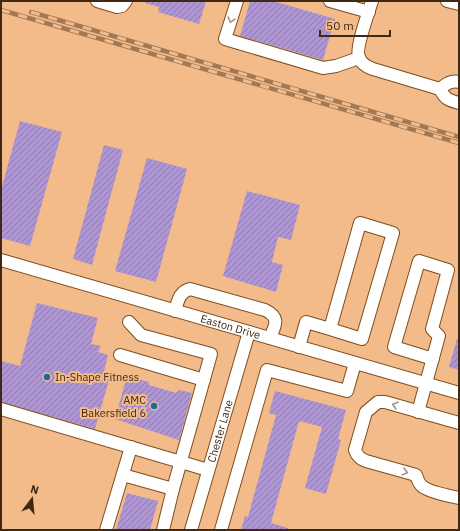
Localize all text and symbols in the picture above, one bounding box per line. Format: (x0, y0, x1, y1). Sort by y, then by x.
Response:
scale bar (320, 12, 390, 38)
one-way arrow (227, 16, 236, 23)
text: 50 m (326, 18, 354, 33)
street label: Easton Drive (199, 311, 262, 342)
place label: In-Shape Fitness (55, 370, 139, 384)
marker: In-Shape Fitness (42, 372, 52, 382)
place label: AMC Bakersfield 6 (81, 393, 146, 420)
street label: Chester Lane (204, 398, 236, 464)
marker: AMC Bakersfield 6 (149, 401, 159, 411)
one-way arrow (391, 401, 398, 410)
one-way arrow (401, 467, 408, 476)
north arrow (12, 479, 52, 519)
text: N (29, 482, 41, 497)

